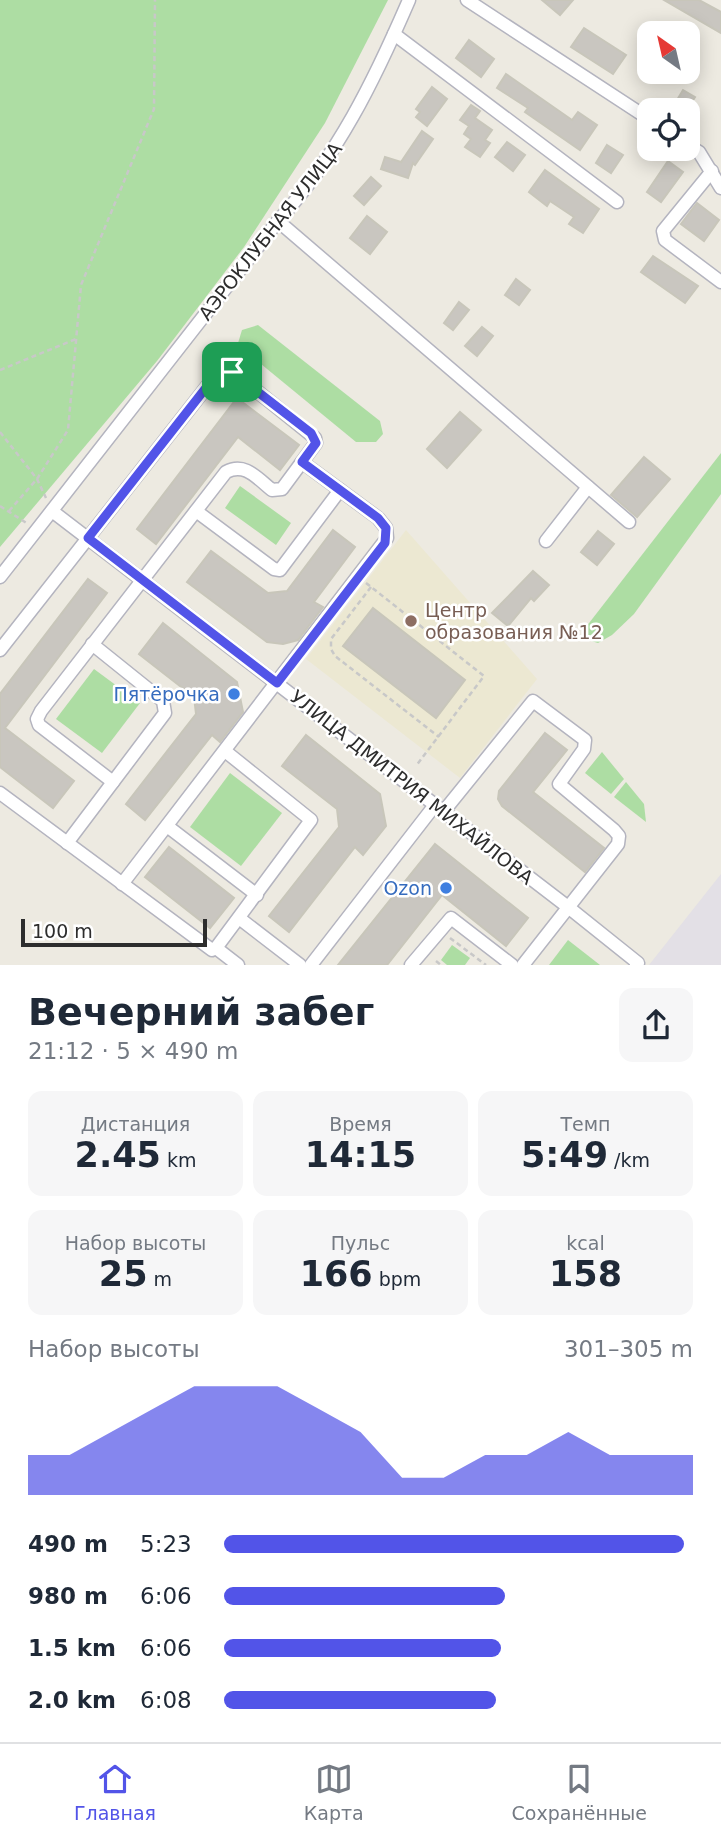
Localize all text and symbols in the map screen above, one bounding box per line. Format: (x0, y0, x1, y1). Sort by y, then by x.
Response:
north arrow (637, 21, 700, 84)
map controls (637, 21, 700, 161)
button: locate (637, 98, 700, 161)
street label: АЭРОКЛУБНАЯ УЛИЦА (194, 138, 346, 324)
pin (202, 342, 262, 402)
icon: arrive (213, 353, 251, 391)
place label: Центр образования №12 (425, 599, 603, 643)
marker: Центр образования №12 (403, 613, 419, 629)
place label: Пятёрочка (113, 683, 220, 705)
street label: УЛИЦА ДМИТРИЯ МИХАЙЛОВА (286, 685, 538, 889)
marker: Пятёрочка (226, 686, 242, 702)
place label: Ozon (383, 877, 432, 899)
marker: Ozon (438, 880, 454, 896)
scale bar (21, 916, 206, 948)
text: 100 m (32, 920, 93, 942)
button: share (619, 988, 693, 1062)
text: Вечерний забег (28, 990, 374, 1034)
text: 21:12 · 5 × 490 m (28, 1038, 238, 1064)
text: Дистанция (81, 1113, 190, 1135)
text: Время (329, 1113, 392, 1135)
text: Темп (560, 1113, 611, 1135)
text: 2.45 (75, 1135, 161, 1175)
text: 14:15 (305, 1135, 416, 1175)
text: 5:49 (521, 1135, 608, 1175)
text: km (161, 1149, 196, 1171)
text: /km (608, 1149, 650, 1171)
text: Набор высоты (65, 1232, 206, 1254)
text: Пульс (331, 1232, 390, 1254)
text: kcal (566, 1232, 605, 1254)
text: 25 (99, 1254, 148, 1294)
text: 166 (300, 1254, 373, 1294)
text: 158 (549, 1254, 622, 1294)
text: m (148, 1268, 172, 1290)
text: bpm (373, 1268, 421, 1290)
text: Набор высоты (28, 1336, 200, 1362)
text: 301–305 m (564, 1336, 693, 1362)
text: 490 m (28, 1531, 108, 1557)
text: 5:23 (140, 1531, 192, 1557)
text: 980 m (28, 1583, 108, 1609)
text: 6:06 (140, 1583, 192, 1609)
text: 1.5 km (28, 1635, 116, 1661)
text: 6:06 (140, 1635, 192, 1661)
text: 2.0 km (28, 1687, 116, 1713)
text: 6:08 (140, 1687, 192, 1713)
tab: Главная (74, 1760, 156, 1824)
tab: Карта (304, 1760, 364, 1824)
tab: Сохранённые (512, 1760, 647, 1824)

